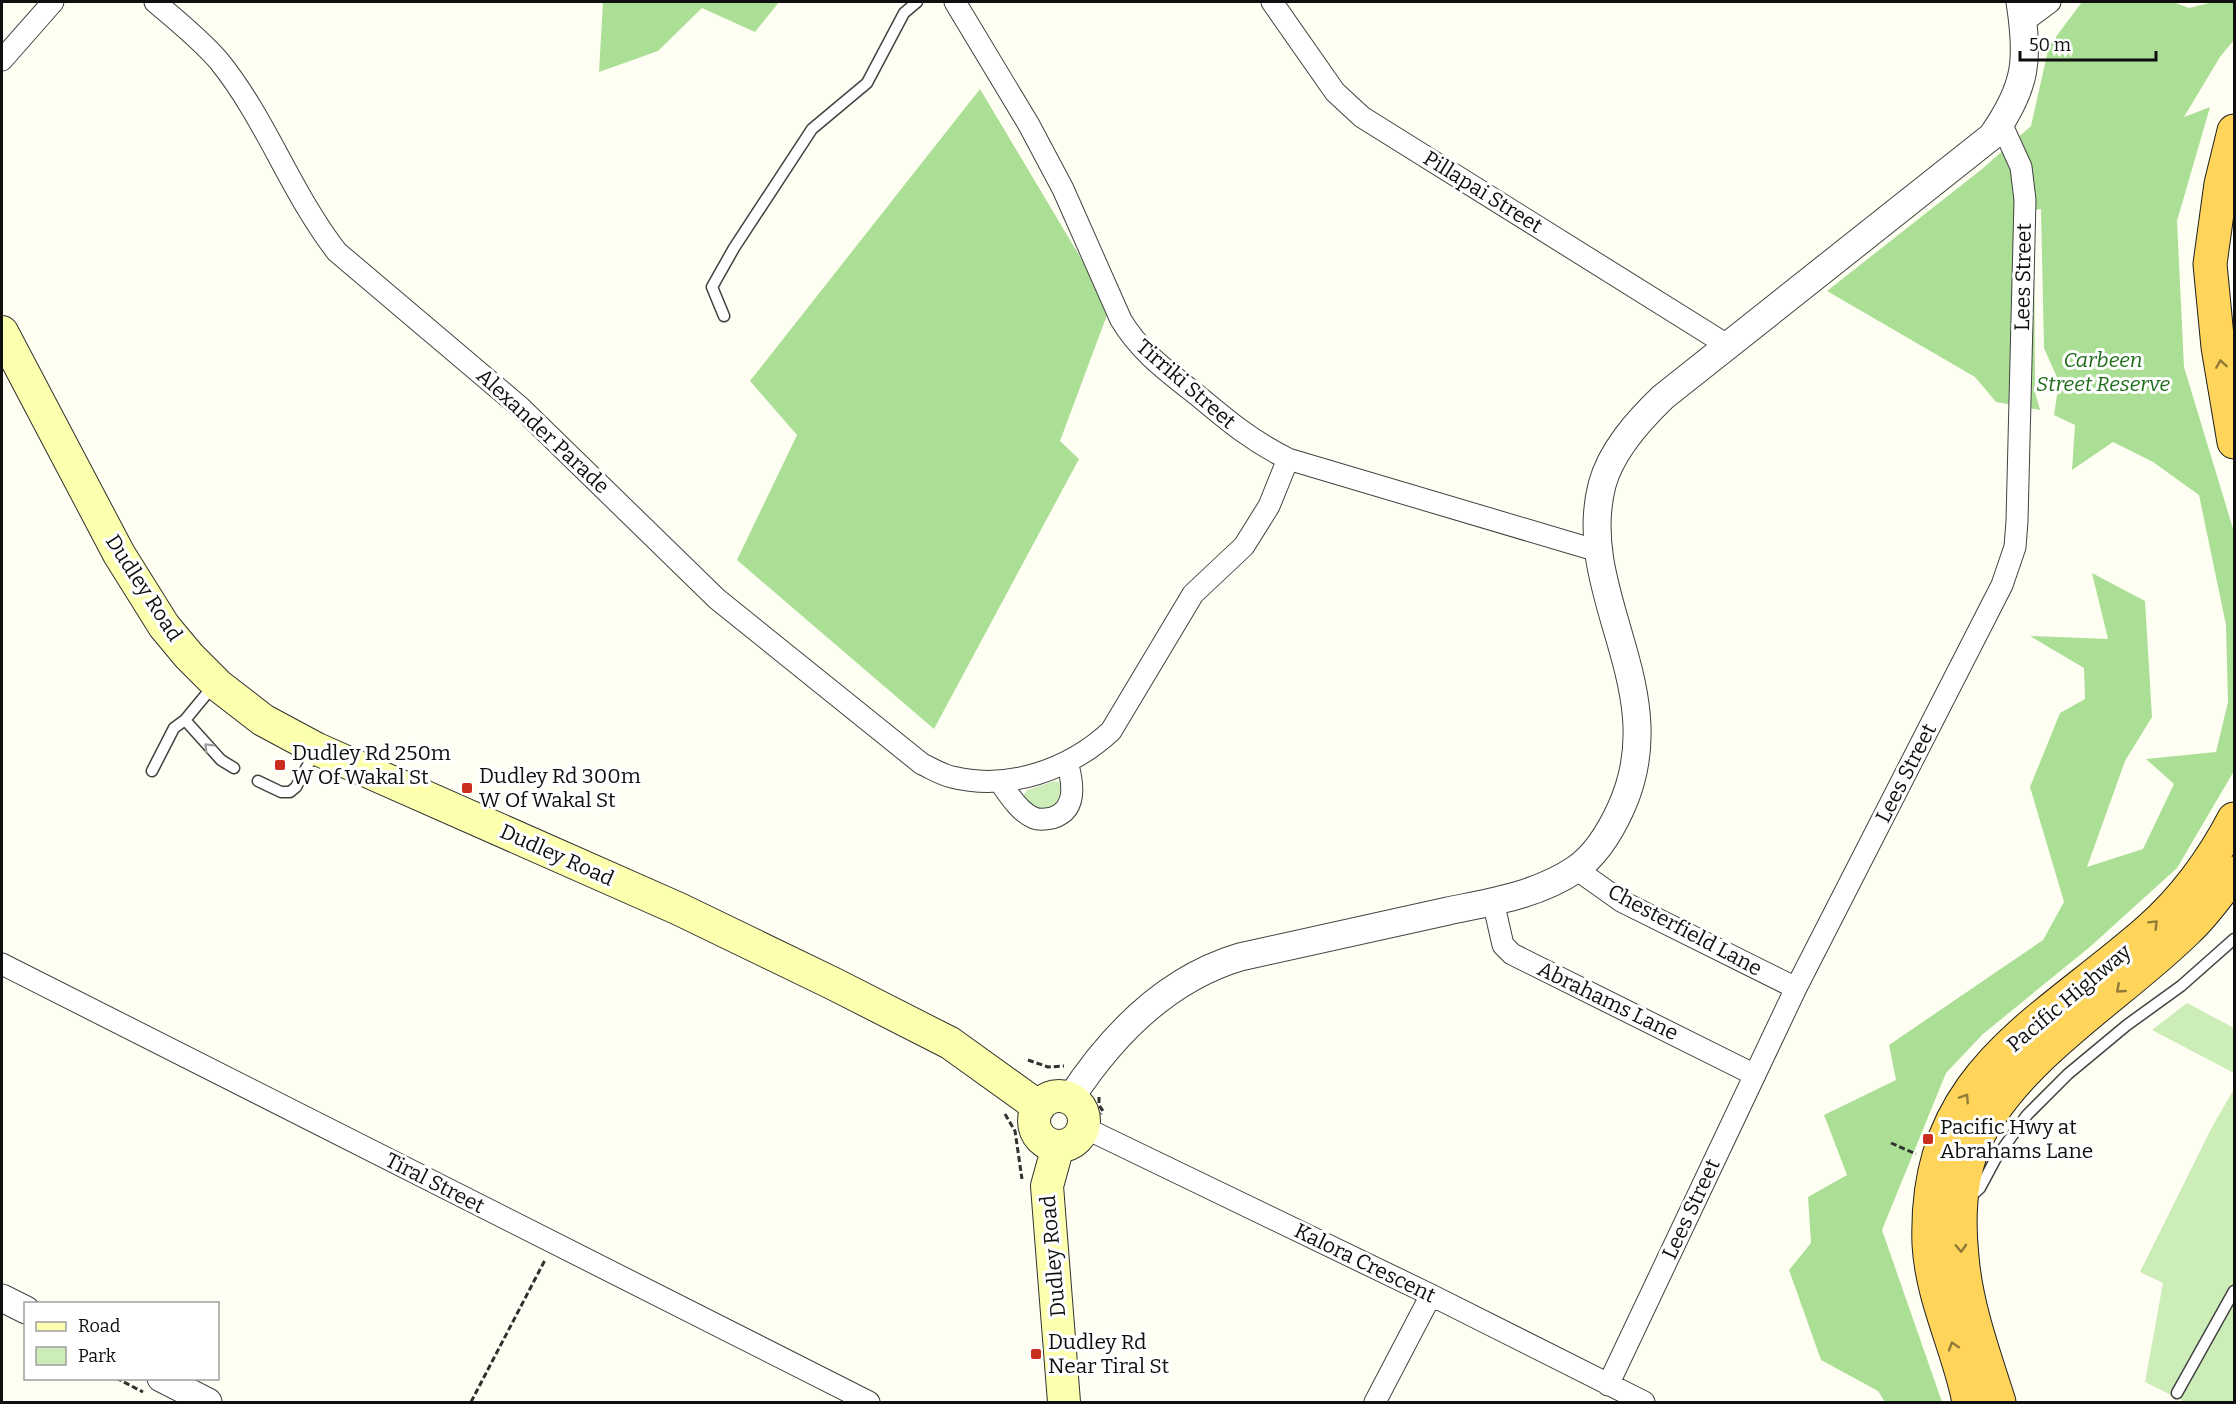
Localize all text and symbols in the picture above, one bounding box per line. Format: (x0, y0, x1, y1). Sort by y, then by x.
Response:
scale bar (2020, 24, 2156, 62)
text: 50 m (2029, 34, 2071, 56)
street label: Pillapai Street (1419, 145, 1548, 239)
street label: Lees Street (2009, 222, 2037, 331)
street label: Tirriki Street (1131, 334, 1241, 435)
park label: Carbeen Street Reserve (2036, 347, 2170, 397)
one-way arrow (2215, 359, 2228, 369)
street label: Alexander Parade (471, 363, 615, 499)
street label: Dudley Road (100, 530, 188, 646)
street label: Lees Street (1870, 719, 1942, 827)
place label: Dudley Rd 250m W Of Wakal St (292, 740, 451, 790)
one-way arrow (204, 743, 215, 754)
marker: Dudley Rd 250m W Of Wakal St (273, 758, 287, 772)
place label: Dudley Rd 300m W Of Wakal St (479, 763, 641, 813)
marker: Dudley Rd 300m W Of Wakal St (460, 781, 474, 795)
street label: Dudley Road (496, 818, 618, 892)
street label: Chesterfield Lane (1603, 878, 1767, 982)
one-way arrow (2146, 921, 2157, 932)
street label: Pacific Highway (2002, 938, 2137, 1058)
street label: Abrahams Lane (1533, 956, 1683, 1046)
one-way arrow (2116, 982, 2127, 993)
one-way arrow (1957, 1094, 1968, 1105)
place label: Pacific Hwy at Abrahams Lane (1940, 1114, 2093, 1164)
marker: Pacific Hwy at Abrahams Lane (1921, 1132, 1935, 1146)
street label: Tiral Street (381, 1147, 489, 1219)
street label: Lees Street (1656, 1154, 1726, 1263)
street label: Dudley Road (1035, 1194, 1071, 1318)
street label: Kalora Crescent (1290, 1218, 1440, 1309)
one-way arrow (1955, 1244, 1968, 1253)
legend (24, 1302, 219, 1380)
text: Road (78, 1315, 121, 1337)
place label: Dudley Rd Near Tiral St (1048, 1329, 1169, 1379)
one-way arrow (1948, 1341, 1961, 1352)
text: Park (78, 1345, 117, 1367)
marker: Dudley Rd Near Tiral St (1029, 1347, 1043, 1361)

